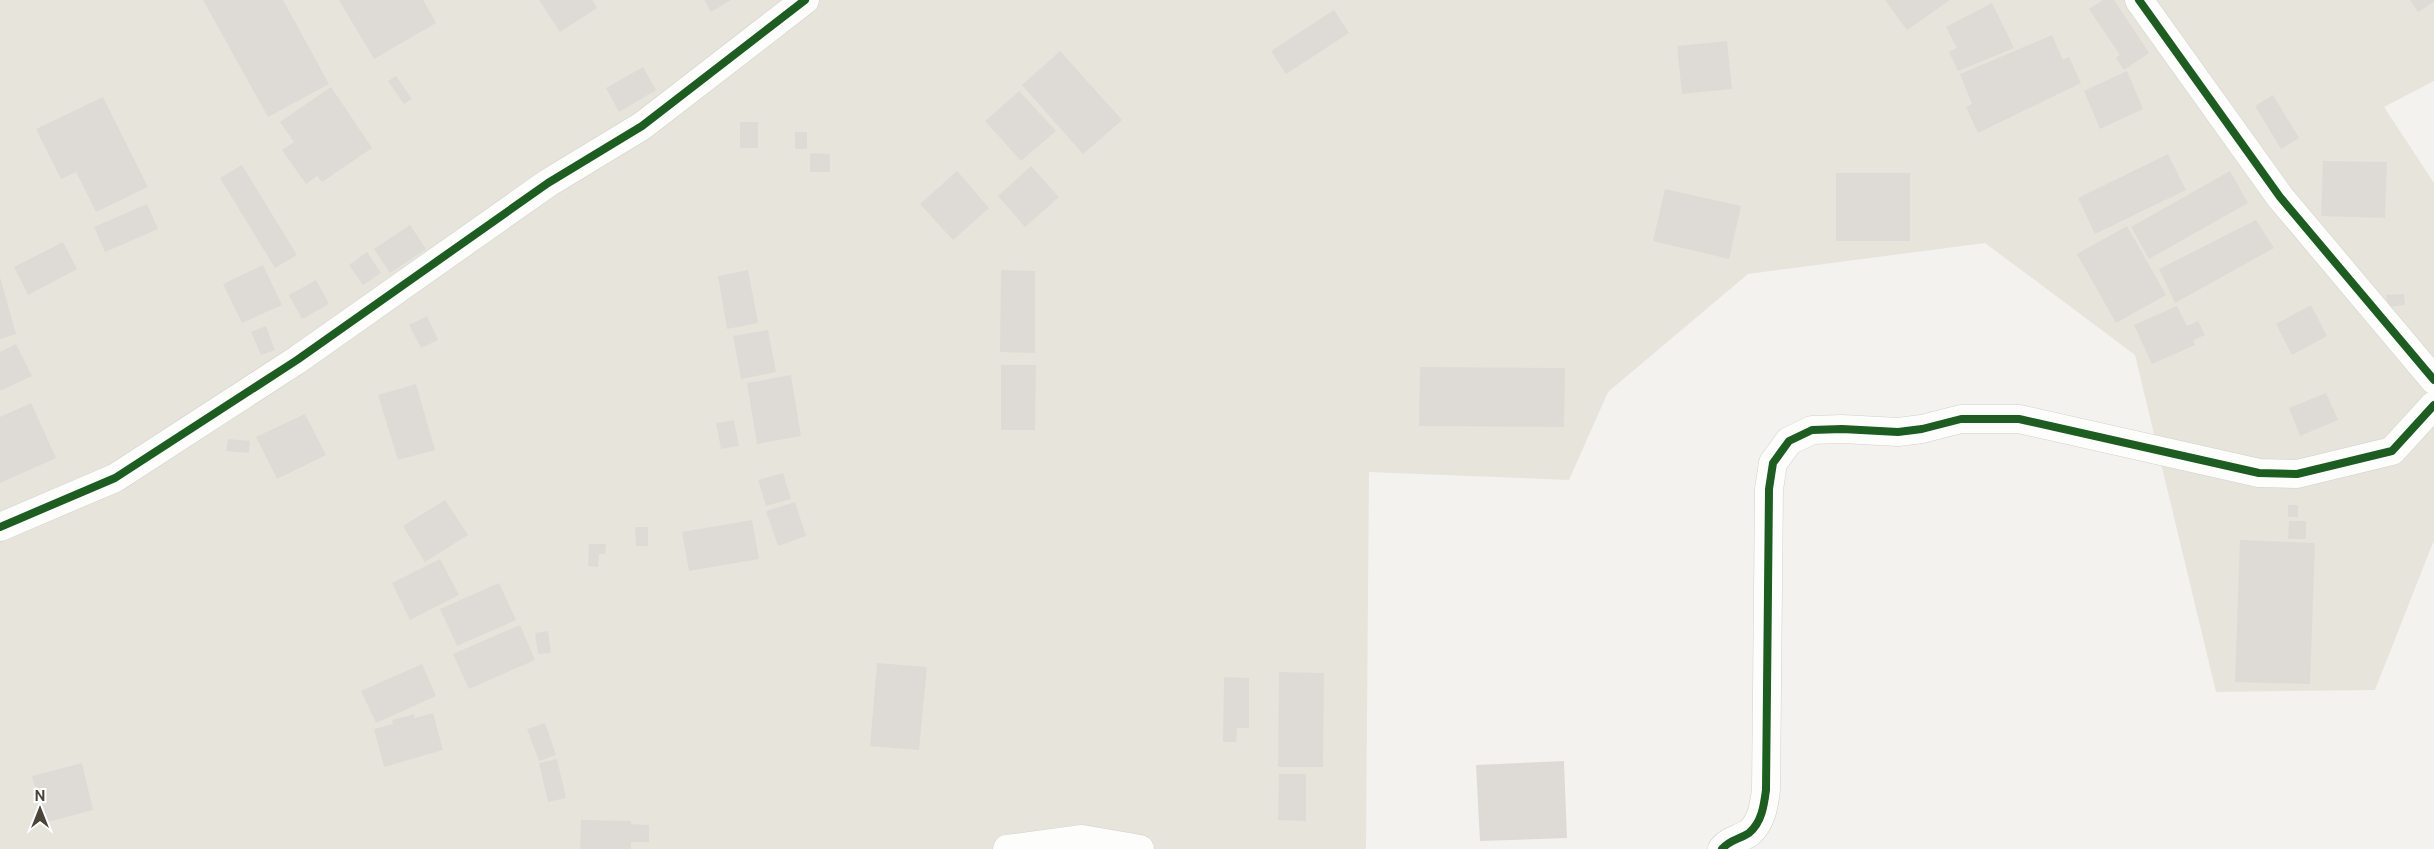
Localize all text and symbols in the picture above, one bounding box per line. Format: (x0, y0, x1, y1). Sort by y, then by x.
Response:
north arrow (15, 784, 65, 834)
text: N (35, 788, 45, 804)

